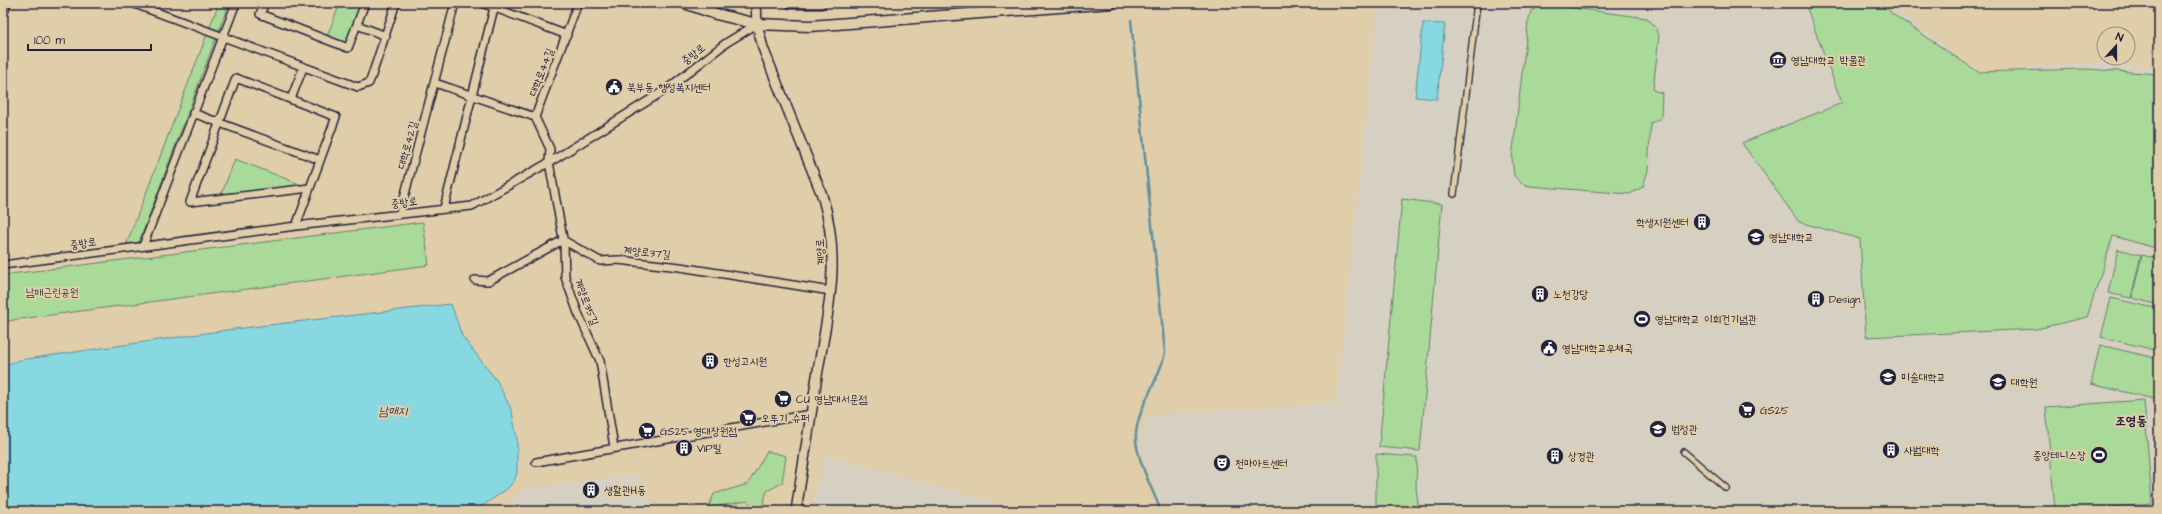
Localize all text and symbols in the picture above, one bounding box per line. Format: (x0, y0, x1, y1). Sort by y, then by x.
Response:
scale bar (28, 26, 151, 52)
north arrow (2096, 26, 2136, 66)
text: N (2113, 29, 2125, 45)
text: 100 m (34, 32, 65, 49)
street label: 중방로 (678, 40, 709, 68)
street label: 대학로44길 (525, 46, 558, 98)
museum icon: 영남대학교 박물관 (1768, 50, 1788, 70)
place label: 영남대학교 박물관 (1791, 53, 1866, 68)
public building icon: 북부동 행정복지센터 (604, 77, 624, 97)
place label: 북부동 행정복지센터 (627, 80, 711, 95)
street label: 대학로42길 (394, 119, 421, 171)
street label: 중방로 (390, 193, 418, 212)
building icon: 학생지원센터 (1692, 212, 1712, 232)
place label: 학생지원센터 (1636, 215, 1689, 230)
school or university icon: 영남대학교 (1746, 227, 1766, 247)
place label: 영남대학교 (1769, 230, 1813, 245)
street label: 중방로 (69, 234, 97, 253)
street label: 계양로 (812, 238, 829, 266)
street label: 계양로37길 (622, 243, 672, 262)
street label: 계양로35길 (571, 277, 602, 328)
building icon: 노천강당 (1530, 284, 1550, 304)
park label: 남매근린공원 (25, 285, 79, 300)
place label: 노천강당 (1553, 287, 1589, 302)
building icon: Design (1806, 289, 1826, 309)
place label: Design (1829, 292, 1861, 308)
sports icon: 영남대학교 이희건기념관 (1632, 309, 1652, 329)
place label: 영남대학교 이희건기념관 (1655, 312, 1757, 327)
public building icon: 영남대학교우체국 (1539, 338, 1559, 358)
place label: 영남대학교우체국 (1562, 341, 1633, 356)
building icon: 한성고시원 (700, 351, 720, 371)
place label: 한성고시원 (723, 354, 767, 369)
school or university icon: 미술대학교 (1878, 367, 1898, 387)
place label: 미술대학교 (1901, 370, 1945, 385)
school or university icon: 대학원 (1988, 372, 2008, 392)
place label: 대학원 (2011, 375, 2038, 390)
supermarket icon: CU 영남대서문점 (773, 389, 793, 409)
place label: CU 영남대서문점 (796, 392, 868, 407)
supermarket icon: GS25 (1737, 400, 1757, 420)
water label: 남매지 (379, 403, 409, 420)
place label: GS25 (1760, 403, 1789, 418)
supermarket icon: 오뚜기 슈퍼 (738, 408, 758, 428)
place label: 오뚜기 슈퍼 (761, 411, 810, 426)
district label: 조영동 (2115, 412, 2147, 430)
school or university icon: 법정관 (1648, 419, 1668, 439)
supermarket icon: GS25 영대장원점 (637, 421, 657, 441)
place label: 법정관 (1671, 422, 1698, 437)
place label: GS25 영대장원점 (660, 424, 738, 439)
building icon: VIP빌 (674, 438, 694, 458)
building icon: 사범대학 (1881, 440, 1901, 460)
place label: VIP빌 (697, 441, 722, 456)
place label: 사범대학 (1904, 443, 1940, 458)
sports icon: 중앙테니스장 (2089, 445, 2109, 465)
building icon: 상경관 (1545, 446, 1565, 466)
place label: 중앙테니스장 (2033, 448, 2086, 463)
place label: 상경관 (1568, 449, 1595, 464)
theatre icon: 천마아트센터 (1212, 453, 1232, 473)
place label: 천마아트센터 (1235, 456, 1288, 471)
building icon: 생활관H동 (581, 480, 601, 500)
place label: 생활관H동 (604, 483, 646, 498)

